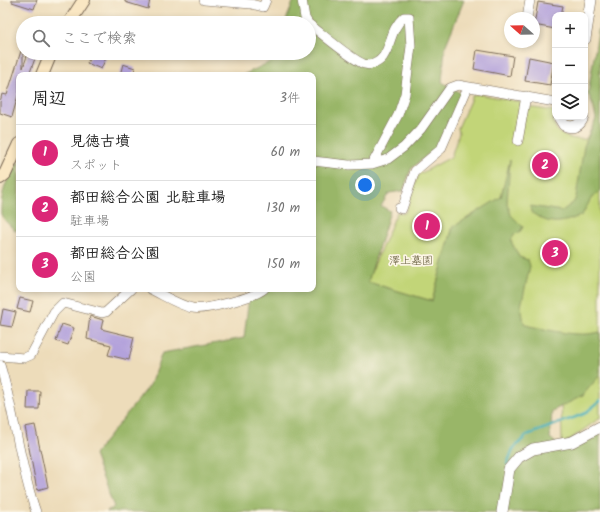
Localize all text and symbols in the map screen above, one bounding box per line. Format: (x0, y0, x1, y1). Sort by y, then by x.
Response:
north arrow (504, 12, 540, 48)
map controls (552, 12, 588, 120)
button: + (552, 12, 588, 48)
search box (16, 16, 316, 60)
icon: search (30, 27, 52, 49)
text: ここで検索 (62, 27, 137, 51)
button: − (552, 48, 588, 84)
button: layers (552, 84, 588, 120)
text: 周辺 (32, 86, 66, 113)
text: 3件 (280, 88, 300, 109)
text: 見徳古墳 (70, 130, 130, 154)
text: 1 (43, 142, 47, 163)
text: 60 m (271, 142, 300, 163)
pin: 2 (532, 150, 558, 180)
text: スポット (70, 155, 122, 176)
your location (355, 175, 375, 195)
text: 都田総合公園 北駐車場 (70, 186, 226, 210)
text: 2 (41, 198, 49, 219)
text: 130 m (266, 198, 300, 219)
text: 駐車場 (70, 211, 109, 232)
pin: 1 (414, 211, 440, 241)
pin: 3 (542, 238, 568, 268)
text: 都田総合公園 (70, 242, 160, 266)
park label: 澤上墓園 (389, 252, 433, 270)
text: 3 (41, 254, 49, 275)
text: 150 m (267, 254, 300, 275)
text: 公園 (70, 267, 96, 288)

